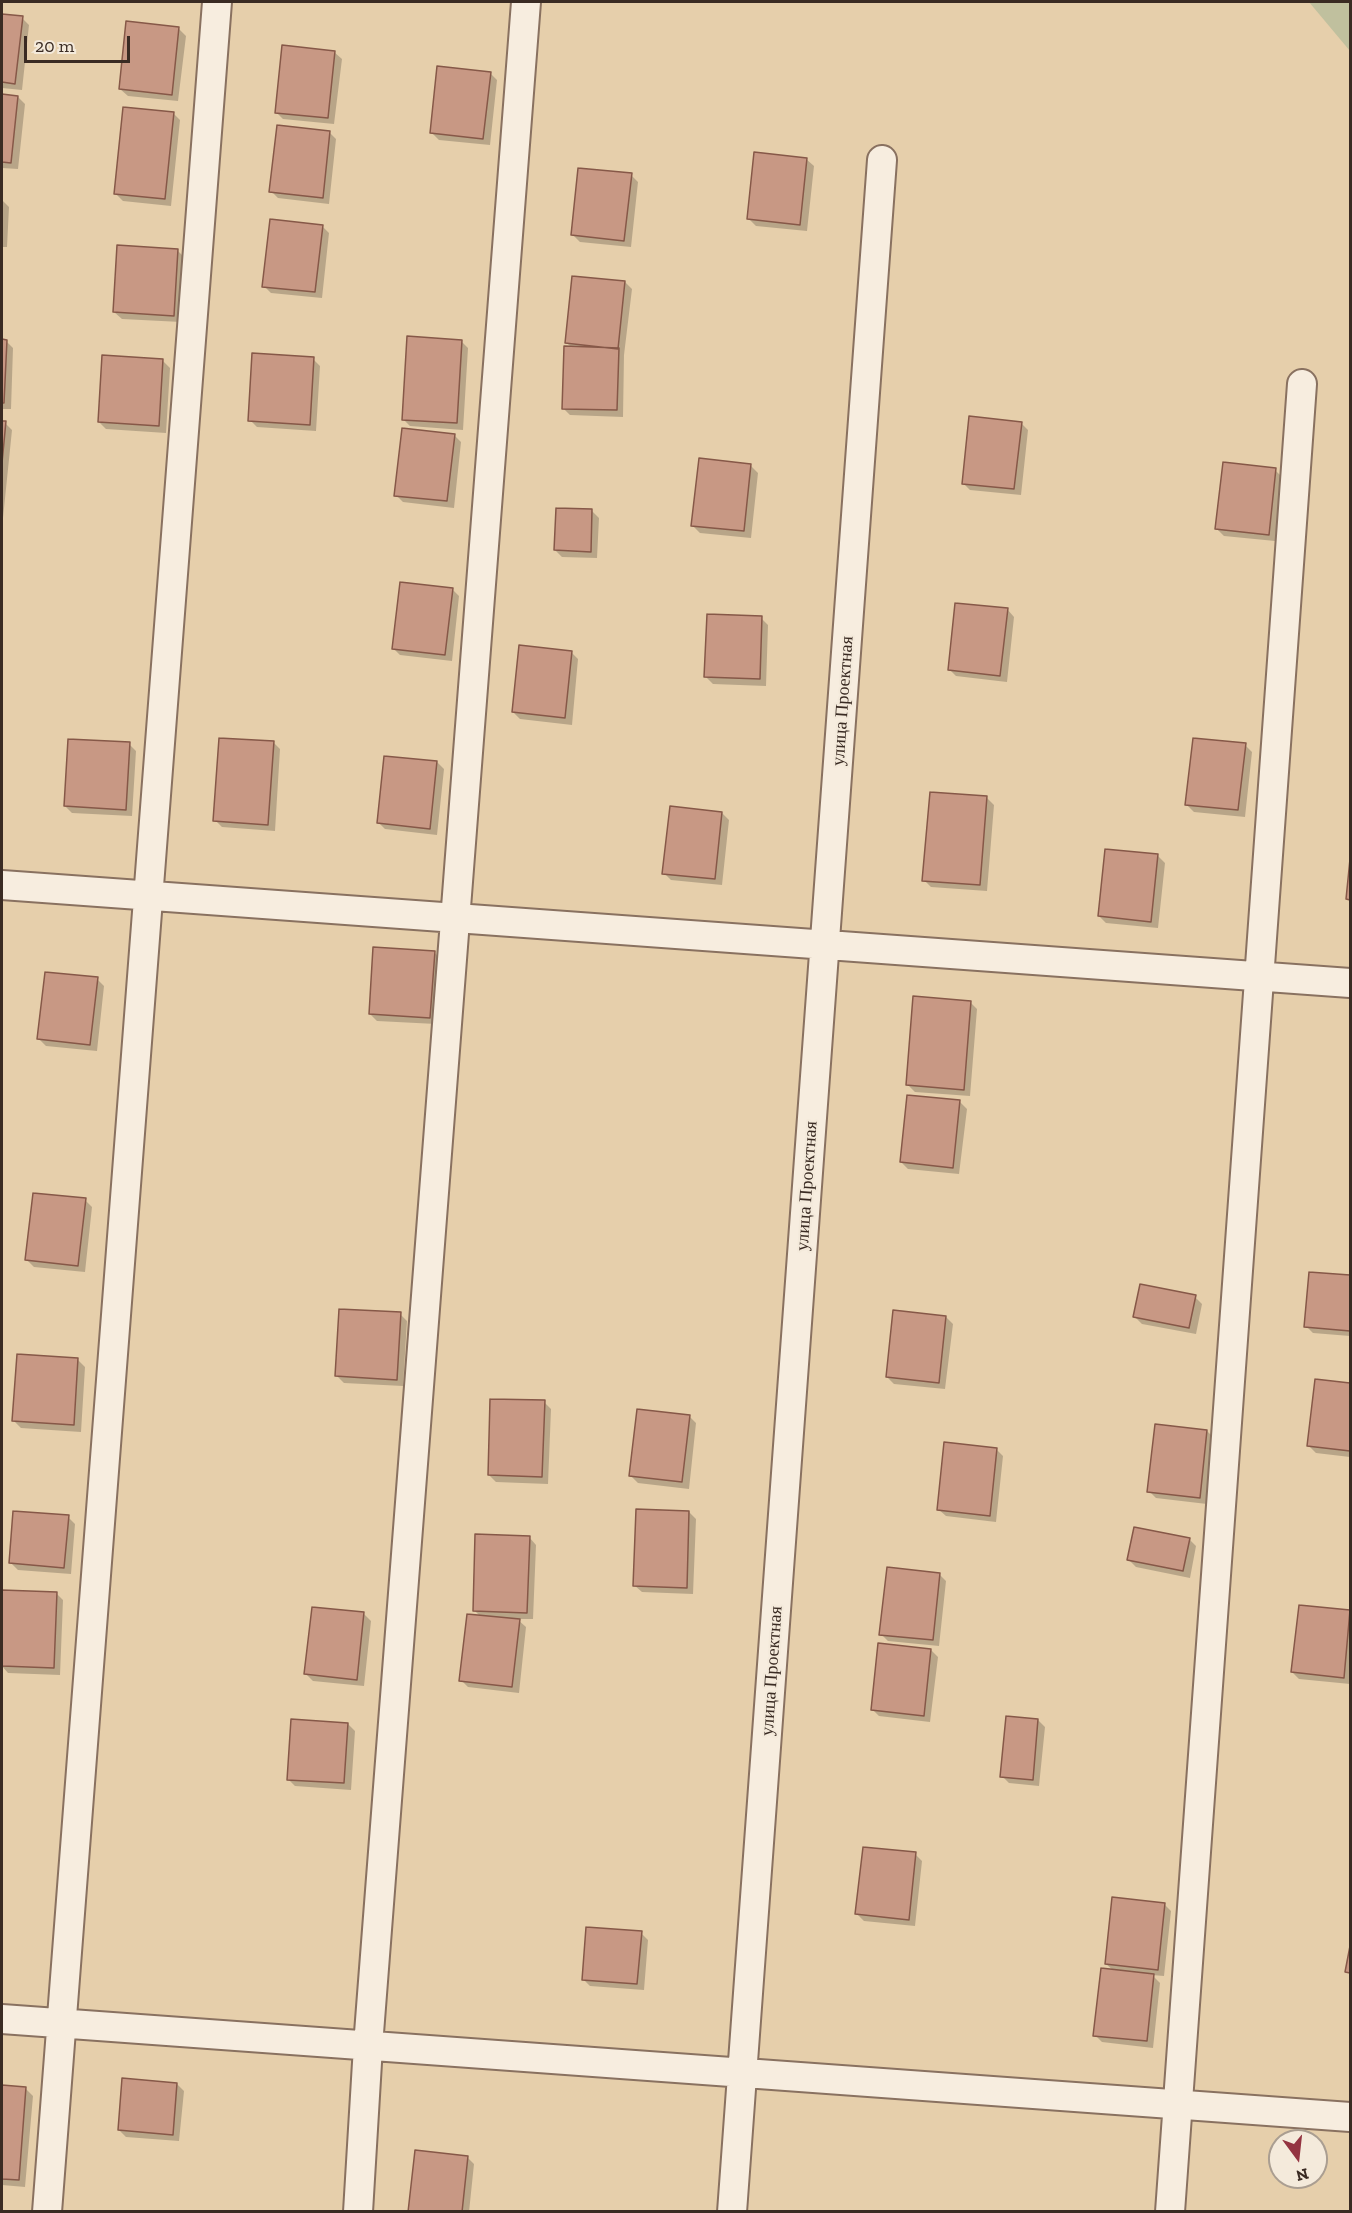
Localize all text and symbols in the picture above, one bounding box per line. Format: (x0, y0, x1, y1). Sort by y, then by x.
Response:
scale bar (27, 24, 134, 62)
text: 20 m (35, 35, 74, 57)
street label: улица Проектная (828, 635, 858, 767)
street label: улица Проектная (792, 1120, 822, 1252)
street label: улица Проектная (757, 1605, 787, 1737)
north arrow (1268, 2129, 1328, 2189)
text: N (1294, 2164, 1311, 2186)

